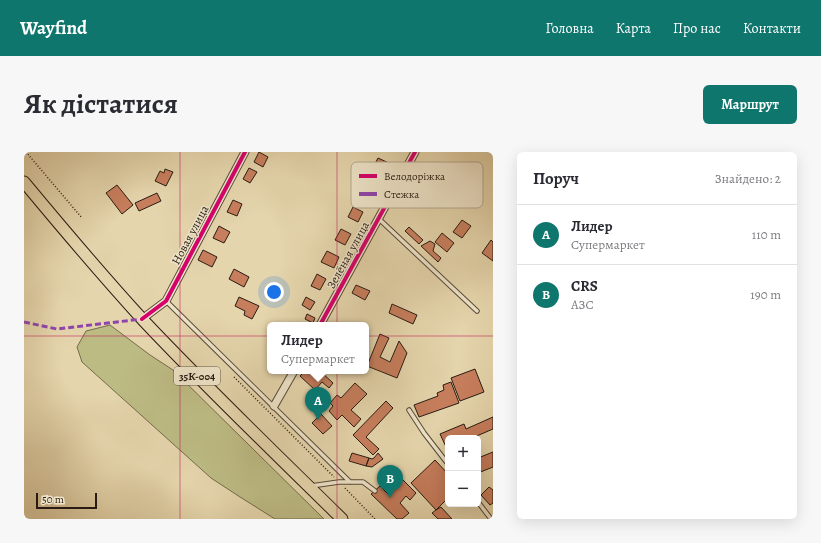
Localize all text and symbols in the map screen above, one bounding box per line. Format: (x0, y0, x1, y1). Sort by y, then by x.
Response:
text: Wayfind (20, 15, 87, 41)
text: Головна (545, 19, 594, 38)
text: Карта (616, 19, 651, 38)
text: Про нас (673, 19, 721, 38)
text: Контакти (743, 19, 801, 38)
text: Як дістатися (24, 85, 178, 123)
button: Маршрут (703, 85, 797, 124)
legend (351, 162, 483, 208)
text: Поруч (533, 167, 579, 190)
text: Велодоріжка (384, 169, 446, 184)
text: Знайдено: 2 (715, 170, 781, 187)
text: Стежка (384, 187, 420, 202)
street label: Новая улица (168, 202, 213, 267)
text: Лидер (571, 216, 613, 236)
street label: Зелёная улица (323, 218, 373, 291)
text: A (542, 226, 550, 243)
text: 110 m (752, 226, 781, 243)
text: Супермаркет (571, 236, 645, 253)
text: CRS (571, 276, 598, 296)
your location (264, 282, 284, 302)
text: B (542, 286, 550, 303)
text: 190 m (750, 286, 781, 303)
text: АЗС (571, 296, 594, 313)
popup (267, 322, 369, 374)
text: Лидер (281, 330, 323, 350)
text: Супермаркет (281, 350, 355, 367)
road number: 35К-004 (174, 367, 220, 385)
pin: A (305, 387, 331, 420)
map controls (445, 435, 481, 507)
button: + (445, 435, 481, 471)
pin: B (377, 465, 403, 498)
button: − (445, 471, 481, 507)
scale bar (36, 491, 97, 510)
text: 50 m (42, 492, 64, 507)

